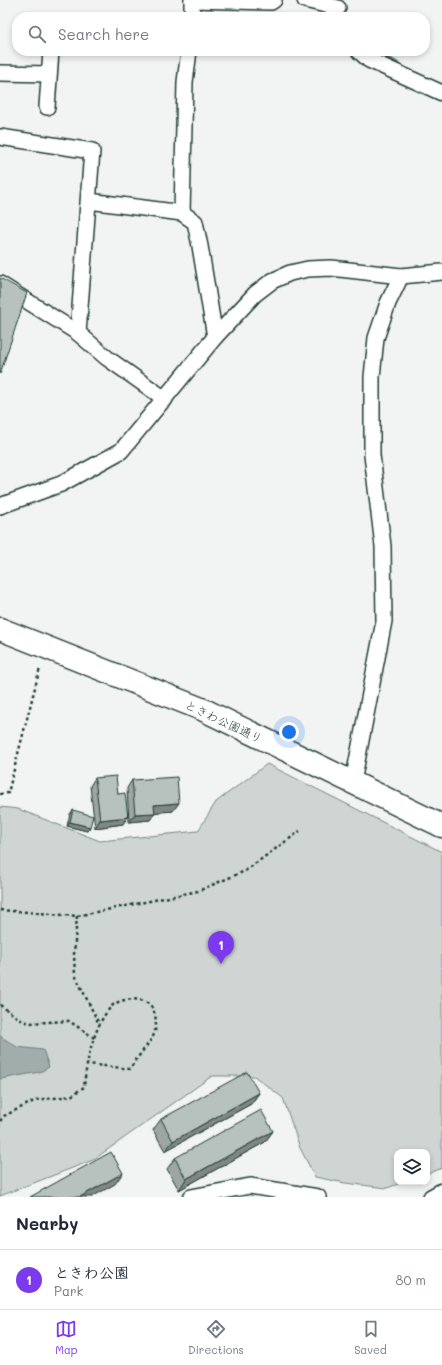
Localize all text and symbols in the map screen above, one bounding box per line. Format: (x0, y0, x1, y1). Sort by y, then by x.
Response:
search box (12, 12, 430, 56)
icon: search (26, 23, 48, 45)
text: Search here (58, 24, 149, 44)
street label: ときわ公園通り (183, 696, 265, 746)
your location (279, 722, 299, 742)
pin: 1 (208, 931, 234, 964)
map controls (394, 1149, 430, 1185)
button: layers (394, 1149, 430, 1185)
text: Nearby (16, 1212, 78, 1234)
text: ときわ公園 (54, 1262, 129, 1282)
text: 1 (26, 1271, 32, 1288)
text: 80 m (396, 1271, 426, 1288)
text: Park (54, 1282, 83, 1299)
tab: Map (55, 1318, 78, 1357)
tab: Directions (188, 1318, 244, 1357)
tab: Saved (354, 1318, 387, 1357)

